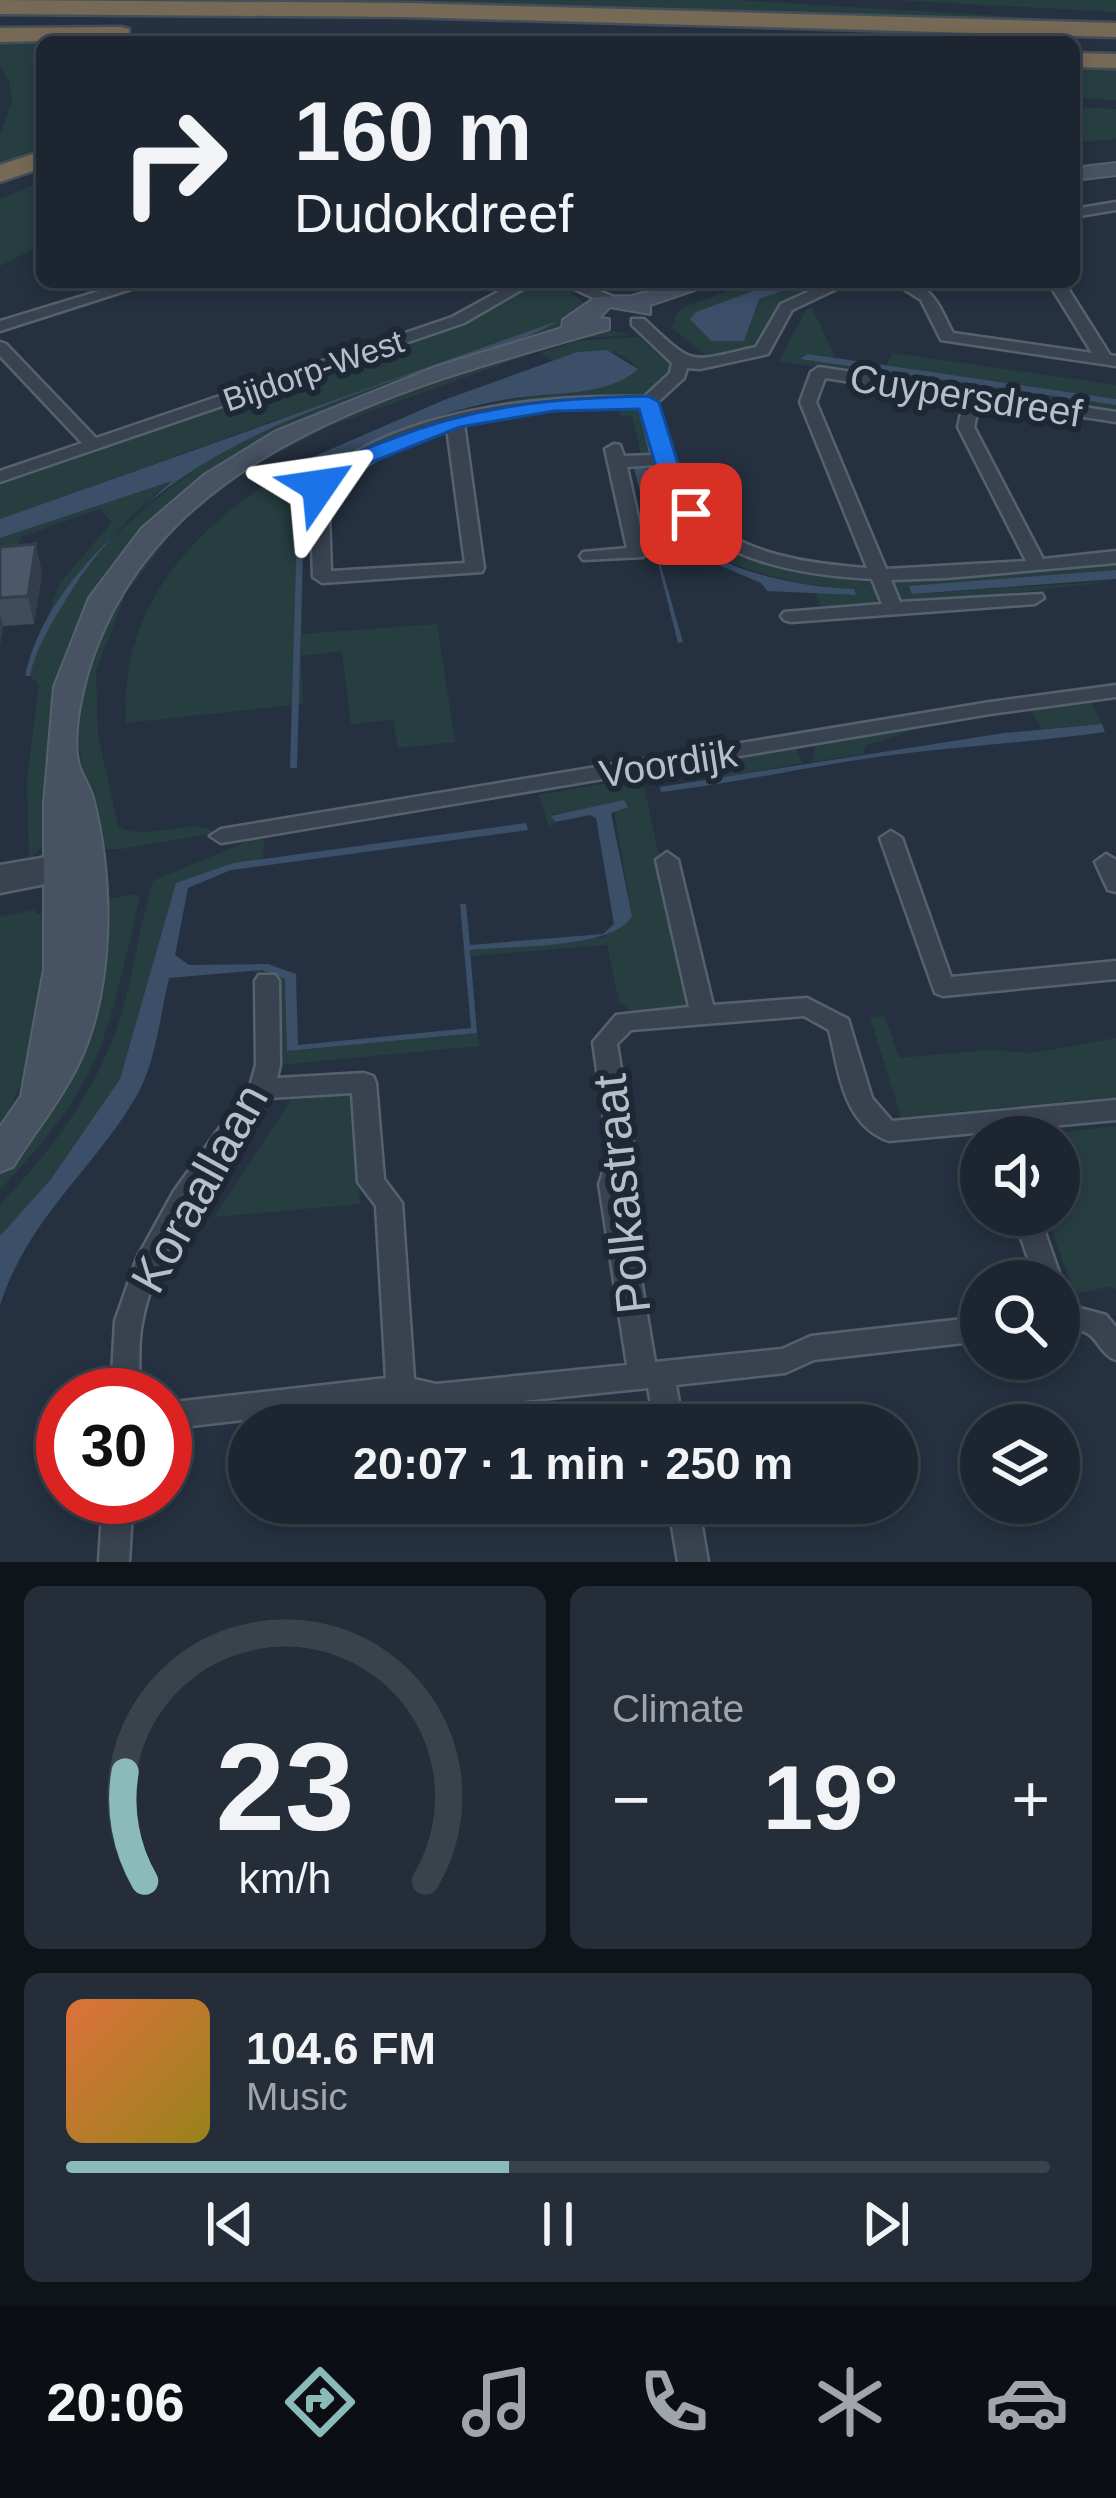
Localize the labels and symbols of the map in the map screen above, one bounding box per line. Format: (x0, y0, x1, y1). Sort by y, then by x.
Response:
street label: Bijdorp-West (218, 322, 408, 419)
street label: Cuypersdreef (847, 356, 1085, 435)
position arrow (256, 423, 382, 549)
pin (640, 463, 742, 565)
street label: Voordijk (596, 731, 740, 796)
street label: Polkastraat (583, 1072, 660, 1316)
street label: Koraallaan (121, 1075, 278, 1301)
speed limit sign: 30 (36, 1368, 192, 1524)

